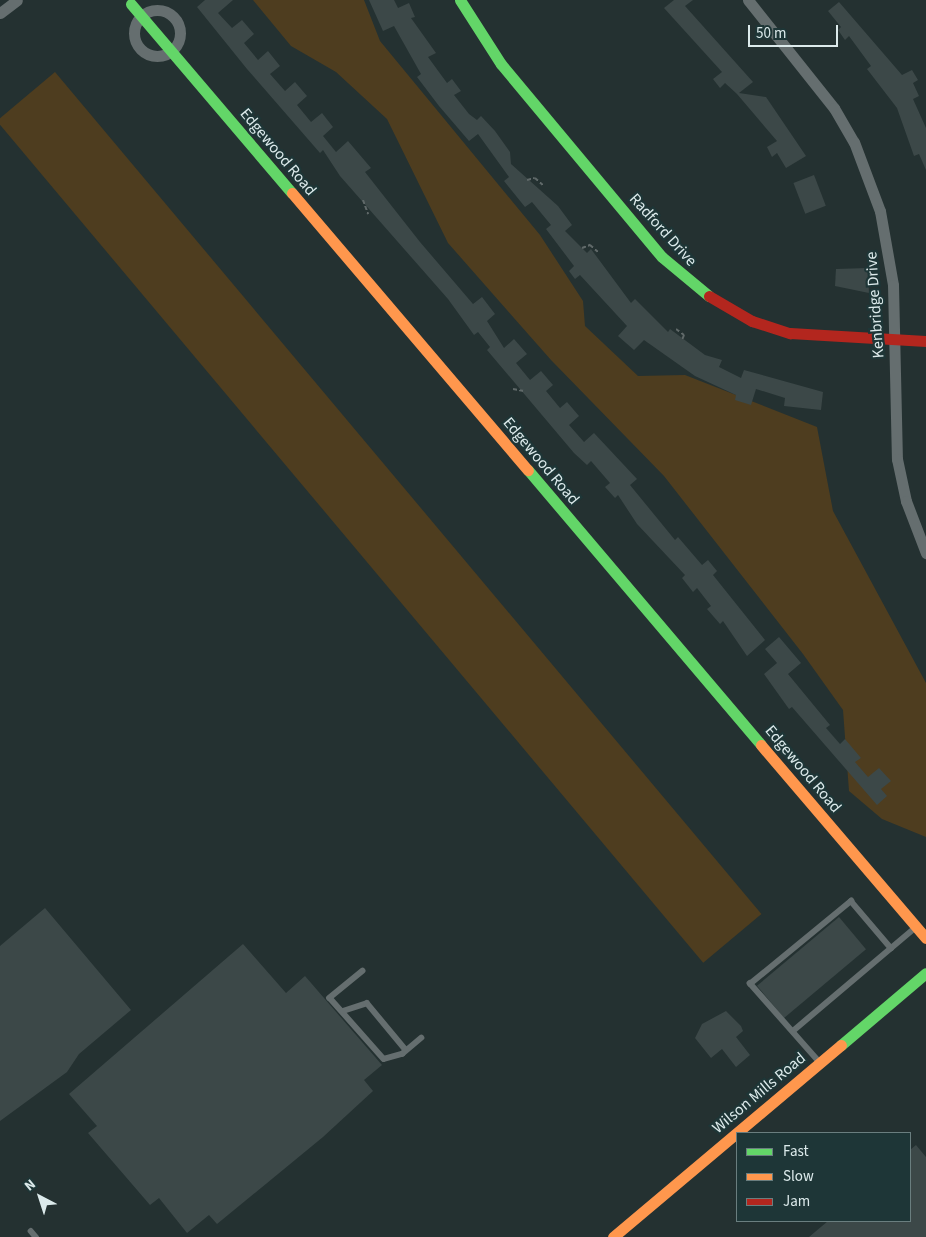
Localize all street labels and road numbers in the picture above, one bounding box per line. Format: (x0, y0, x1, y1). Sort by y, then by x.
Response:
street label: Edgewood Road (236, 104, 320, 200)
street label: Radford Drive (625, 190, 701, 270)
street label: Kenbridge Drive (862, 251, 888, 359)
street label: Edgewood Road (499, 413, 583, 509)
street label: Edgewood Road (761, 721, 845, 817)
street label: Wilson Mills Road (708, 1048, 810, 1138)

